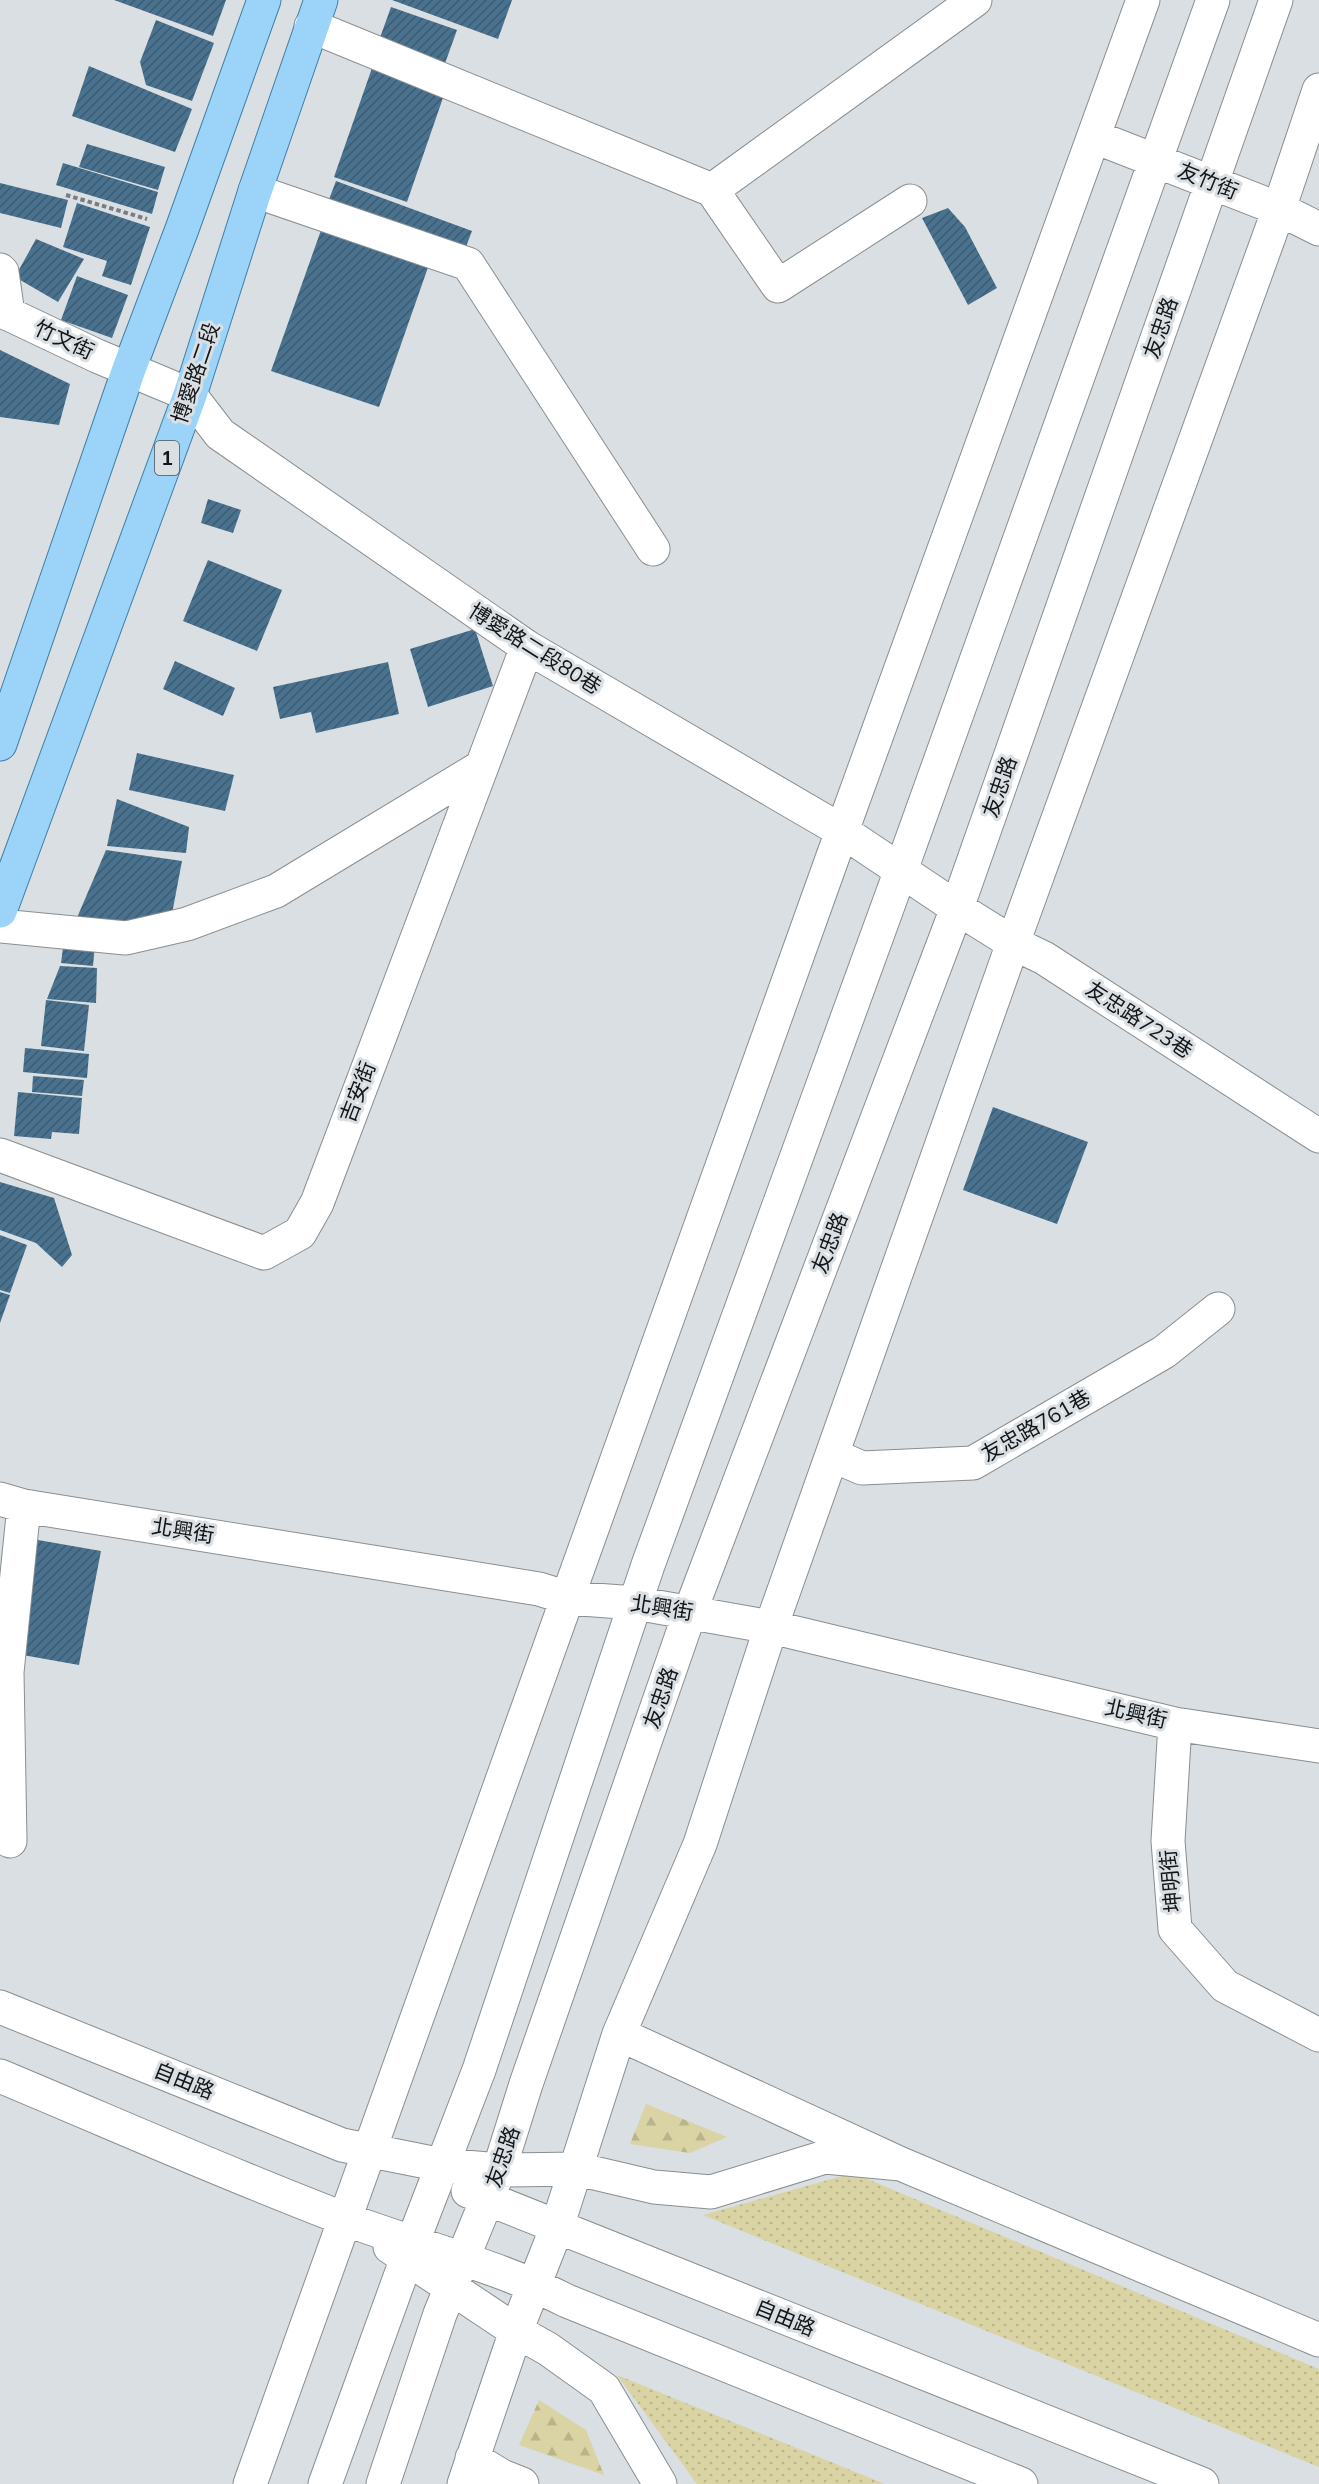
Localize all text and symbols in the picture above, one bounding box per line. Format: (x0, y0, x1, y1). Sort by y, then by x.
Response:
street label: 友竹街 (1174, 156, 1242, 204)
street label: 友忠路 (1138, 294, 1183, 362)
street label: 竹文街 (30, 314, 98, 364)
street label: 博愛路二段 (166, 319, 224, 427)
road number: 1 (155, 441, 179, 475)
street label: 博愛路二段80巷 (465, 597, 607, 699)
street label: 友忠路 (977, 753, 1022, 821)
street label: 友忠路723巷 (1081, 975, 1198, 1063)
street label: 吉安街 (334, 1058, 380, 1126)
street label: 友忠路 (806, 1209, 852, 1277)
street label: 友忠路761巷 (976, 1383, 1095, 1467)
street label: 北興街 (150, 1512, 216, 1548)
street label: 北興街 (629, 1589, 695, 1625)
street label: 友忠路 (638, 1664, 683, 1732)
street label: 北興街 (1103, 1693, 1170, 1733)
street label: 坤明街 (1154, 1849, 1186, 1914)
street label: 自由路 (150, 2056, 218, 2104)
street label: 友忠路 (480, 2123, 525, 2191)
street label: 自由路 (751, 2293, 819, 2341)

